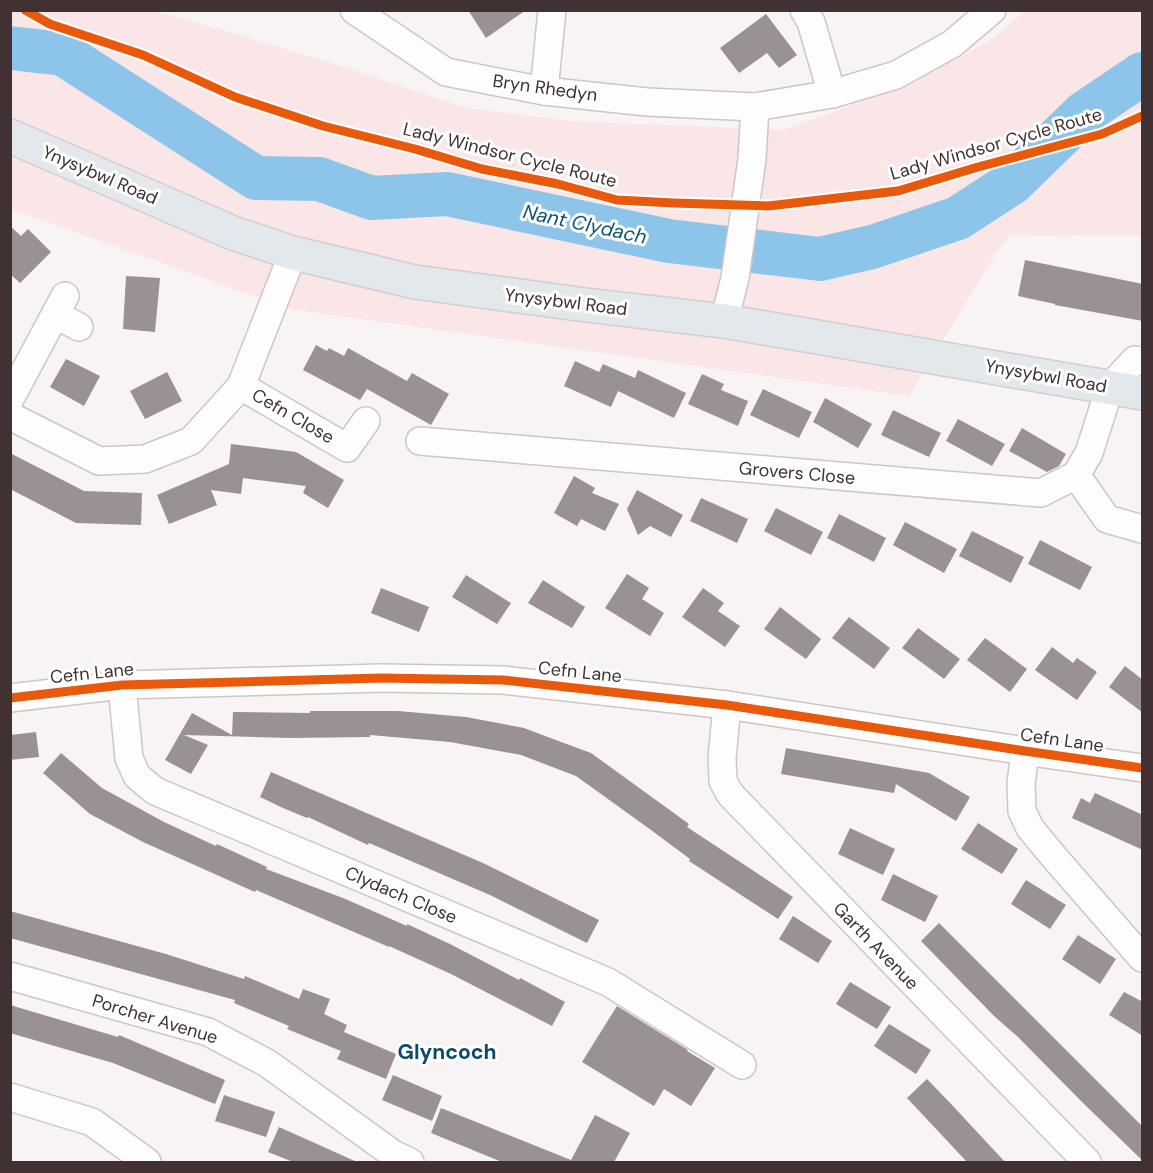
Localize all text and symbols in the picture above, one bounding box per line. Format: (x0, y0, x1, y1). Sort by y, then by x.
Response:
street label: Bryn Rhedyn (491, 69, 599, 107)
street label: Lady Windsor Cycle Route (887, 102, 1105, 186)
street label: Lady Windsor Cycle Route (401, 117, 619, 193)
street label: Ynysybwl Road (39, 140, 161, 210)
water label: Nant Clydach (521, 198, 649, 250)
street label: Ynysybwl Road (503, 283, 629, 321)
street label: Ynysybwl Road (983, 353, 1109, 399)
street label: Cefn Close (247, 383, 339, 449)
street label: Grovers Close (738, 456, 856, 490)
street label: Cefn Lane (537, 656, 623, 688)
street label: Cefn Lane (49, 657, 135, 689)
street label: Cefn Lane (1019, 722, 1105, 758)
street label: Clydach Close (341, 861, 461, 929)
street label: Garth Avenue (828, 897, 924, 995)
street label: Porcher Avenue (89, 988, 221, 1050)
district label: Glyncoch (398, 1038, 496, 1066)

